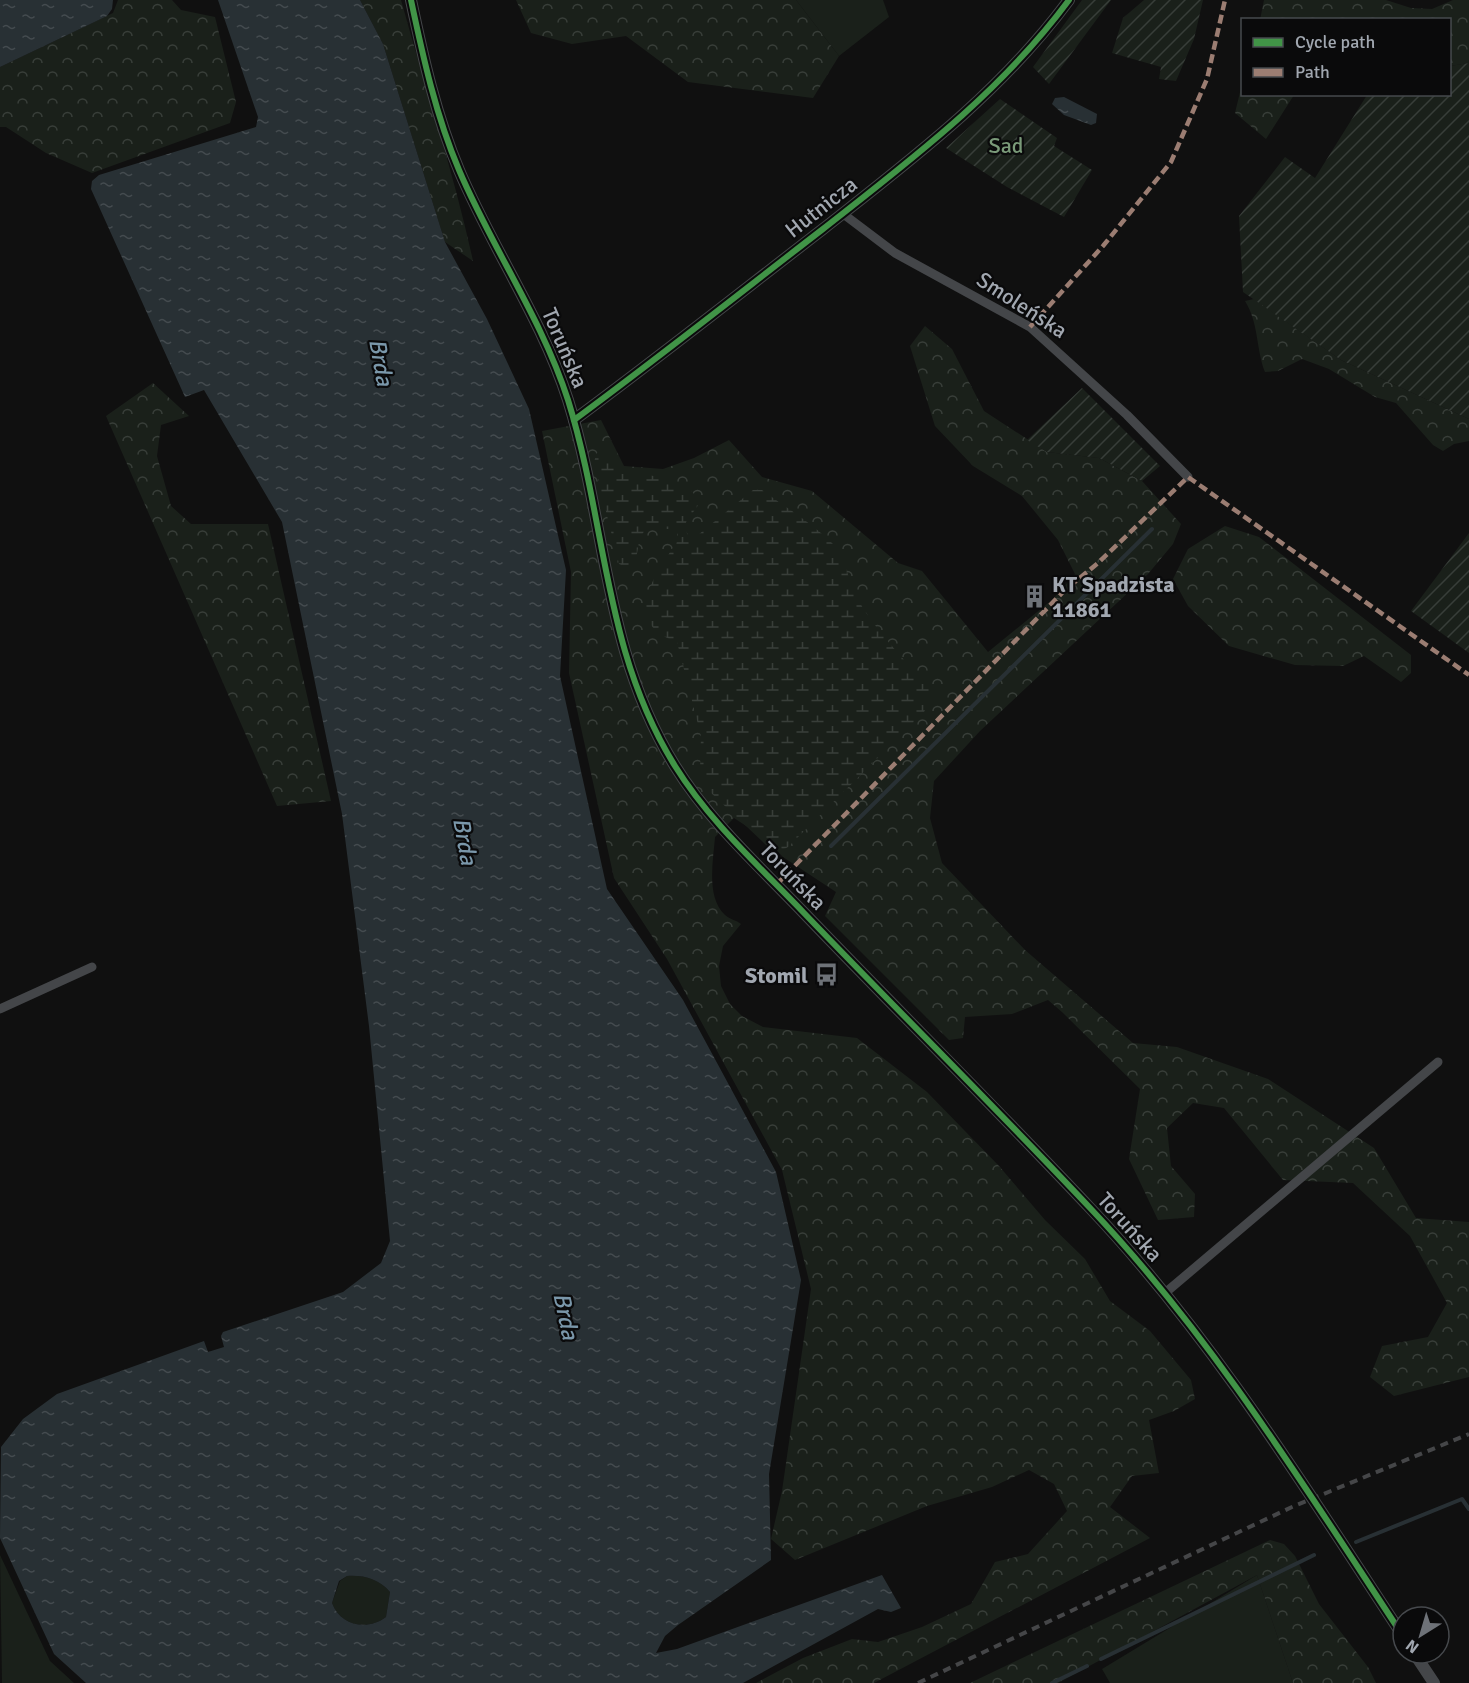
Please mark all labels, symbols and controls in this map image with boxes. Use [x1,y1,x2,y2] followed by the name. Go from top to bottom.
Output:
[1241,18,1451,96] legend
[1295,31,1375,53] text: Cycle path
[1295,61,1330,83] text: Path
[989,132,1023,159] park label: Sad
[780,171,862,243] street label: Hutnicza
[972,266,1072,344] street label: Smoleńska
[536,304,594,392] street label: Toruńska
[362,336,400,389] water label: Brda
[1052,571,1175,623] place label: KT Spadzista 11861
[1021,584,1047,610] building icon: KT Spadzista 11861
[446,815,484,868] water label: Brda
[754,836,832,916] street label: Toruńska
[745,962,808,989] place label: Stomil
[813,962,839,988] bus stop icon: Stomil
[1092,1187,1168,1267] street label: Toruńska
[546,1290,586,1343] water label: Brda
[1391,1605,1451,1665] north arrow
[1402,1635,1423,1658] text: N

